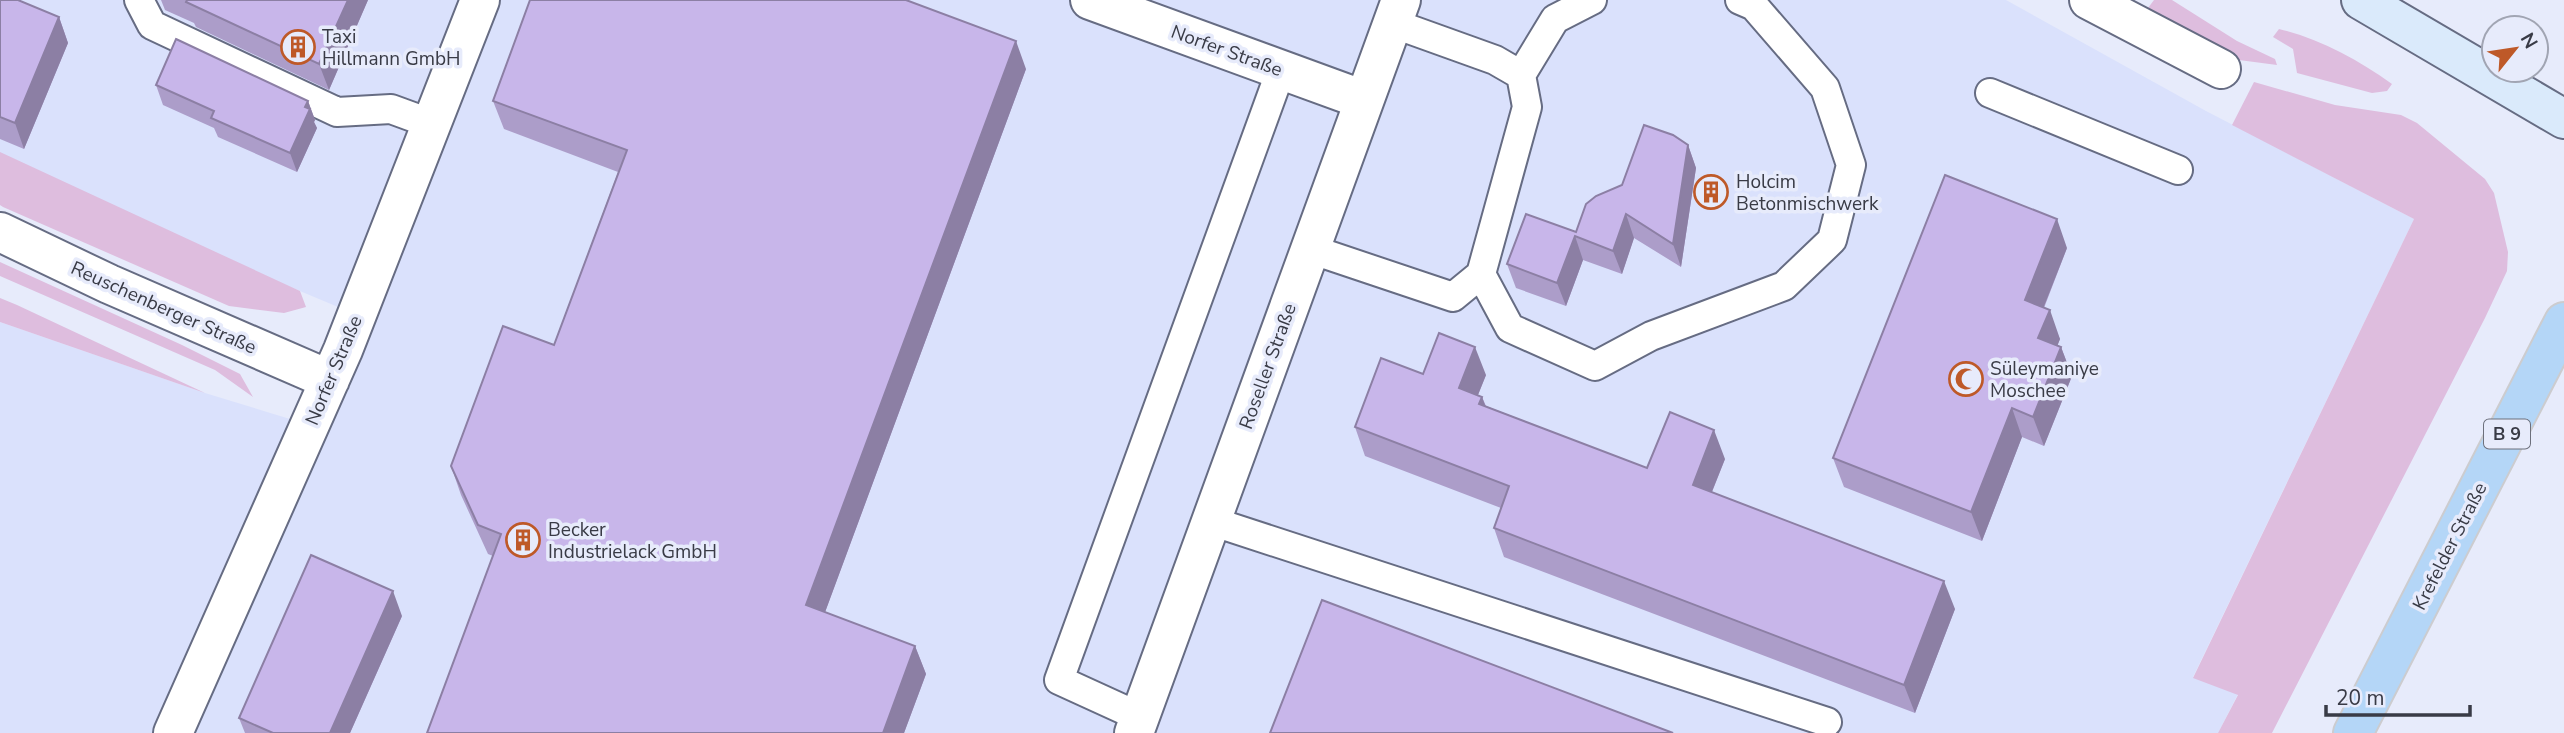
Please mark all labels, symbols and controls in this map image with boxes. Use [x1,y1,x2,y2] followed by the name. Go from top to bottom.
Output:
[2480,14,2550,84] north arrow
[1167,19,1286,83] street label: Norfer Straße
[322,24,461,72] place label: Taxi Hillmann GmbH
[279,28,317,66] building icon: Taxi Hillmann GmbH
[2514,28,2544,54] text: N
[1736,169,1879,217] place label: Holcim Betonmischwerk
[1692,173,1730,211] building icon: Holcim Betonmischwerk
[67,255,260,361] street label: Reuschenberger Straße
[1233,300,1303,433] street label: Roseller Straße
[299,312,369,429] street label: Norfer Straße
[1990,356,2099,404] place label: Süleymaniye Moschee
[1947,360,1985,398] mosque icon: Süleymaniye Moschee
[2484,420,2530,448] road number: B 9
[2407,478,2493,615] street label: Krefelder Straße
[548,517,717,565] place label: Becker Industrielack GmbH
[504,521,542,559] building icon: Becker Industrielack GmbH
[2326,674,2470,718] scale bar
[2336,684,2385,712] text: 20 m

